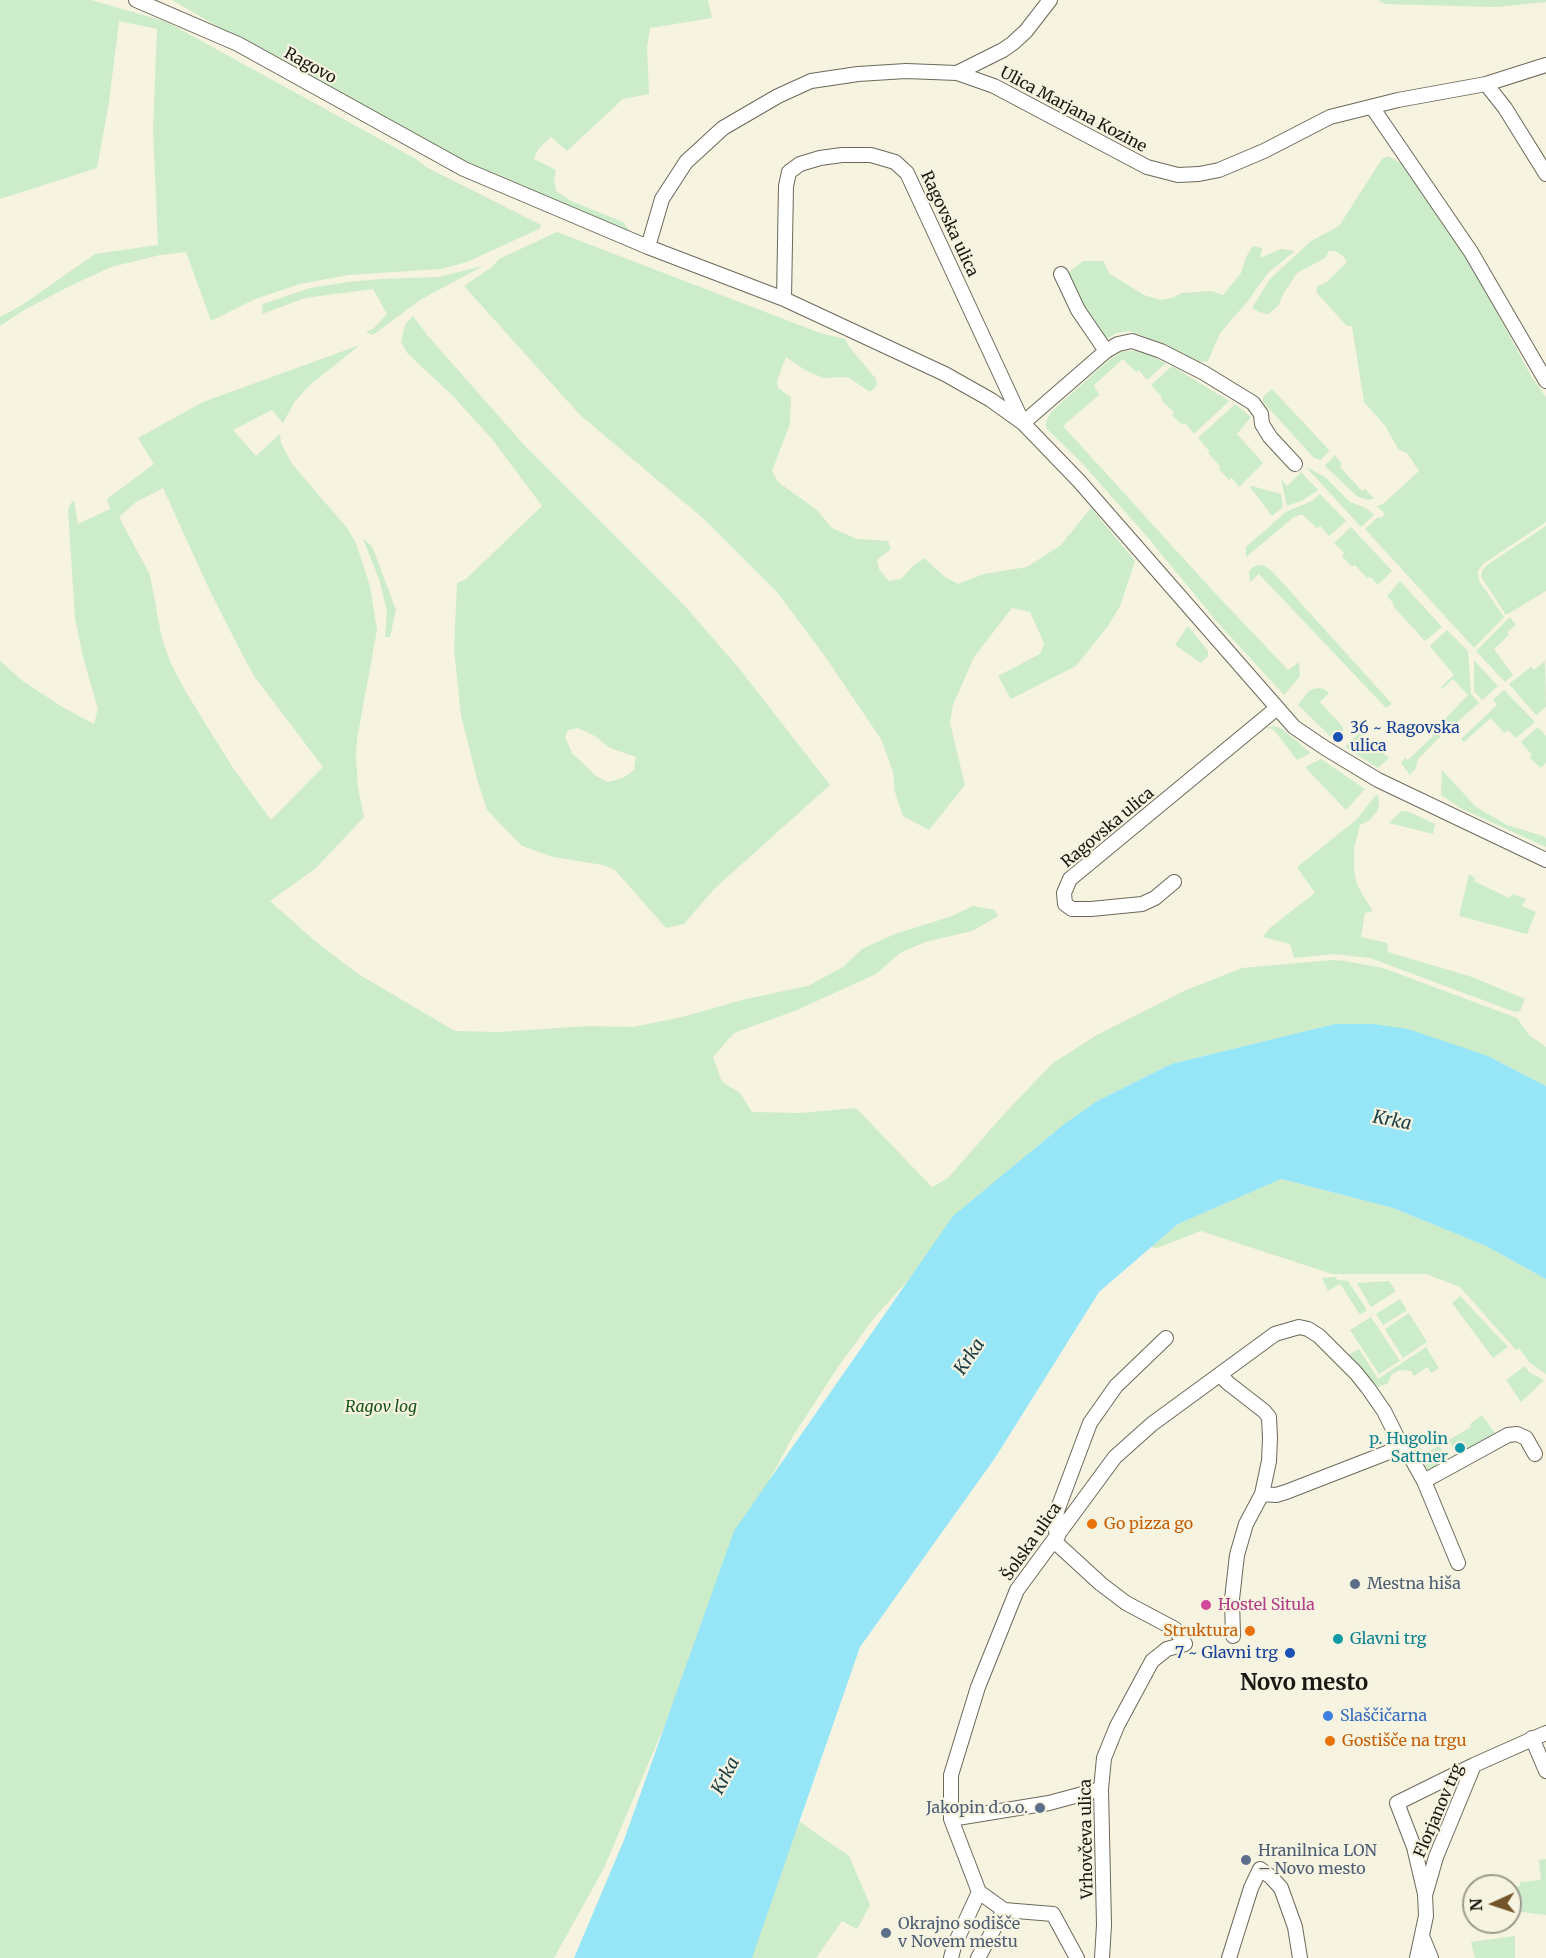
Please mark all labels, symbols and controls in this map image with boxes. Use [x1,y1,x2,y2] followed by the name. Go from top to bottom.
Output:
[281,44,339,88] street label: Ragovo
[996,63,1150,157] street label: Ulica Marjana Kozine
[916,168,982,280] street label: Ragovska ulica
[1350,718,1460,756] place label: 36 ~ Ragovska ulica
[1331,730,1345,744] marker: 36 ~ Ragovska ulica
[1058,784,1158,872] street label: Ragovska ulica
[1371,1107,1413,1135] water label: Krka
[950,1335,990,1379] water label: Krka
[345,1397,417,1417] park label: Ragov log
[1369,1429,1448,1467] place label: p. Hugolin Sattner
[1453,1441,1467,1455] marker: p. Hugolin Sattner
[998,1499,1066,1585] street label: Šolska ulica
[1104,1514,1193,1534] place label: Go pizza go
[1085,1517,1099,1531] marker: Go pizza go
[1367,1574,1461,1594] place label: Mestna hiša
[1348,1577,1362,1591] marker: Mestna hiša
[1218,1595,1315,1615] place label: Hostel Situla
[1199,1598,1213,1612] marker: Hostel Situla
[1163,1621,1238,1641] place label: Struktura
[1243,1624,1257,1638] marker: Struktura
[1350,1629,1427,1649] place label: Glavni trg
[1331,1632,1345,1646] marker: Glavni trg
[1175,1643,1278,1663] place label: 7 ~ Glavni trg
[1283,1646,1297,1660] marker: 7 ~ Glavni trg
[1240,1671,1368,1697] district label: Novo mesto
[1340,1706,1427,1726] place label: Slaščičarna
[1321,1709,1335,1723] marker: Slaščičarna
[1342,1731,1467,1751] place label: Gostišče na trgu
[1323,1734,1337,1748] marker: Gostišče na trgu
[707,1754,745,1798] water label: Krka
[1411,1761,1467,1861] street label: Florjanov trg
[1076,1779,1098,1899] street label: Vrhovčeva ulica
[926,1798,1028,1818] place label: Jakopin d.o.o.
[1033,1801,1047,1815] marker: Jakopin d.o.o.
[1258,1841,1377,1879] place label: Hranilnica LON – Novo mesto
[1239,1853,1253,1867] marker: Hranilnica LON – Novo mesto
[1462,1874,1522,1934] north arrow
[1466,1898,1486,1912] text: N
[898,1914,1020,1952] place label: Okrajno sodišče v Novem mestu
[879,1926,893,1940] marker: Okrajno sodišče v Novem mestu

